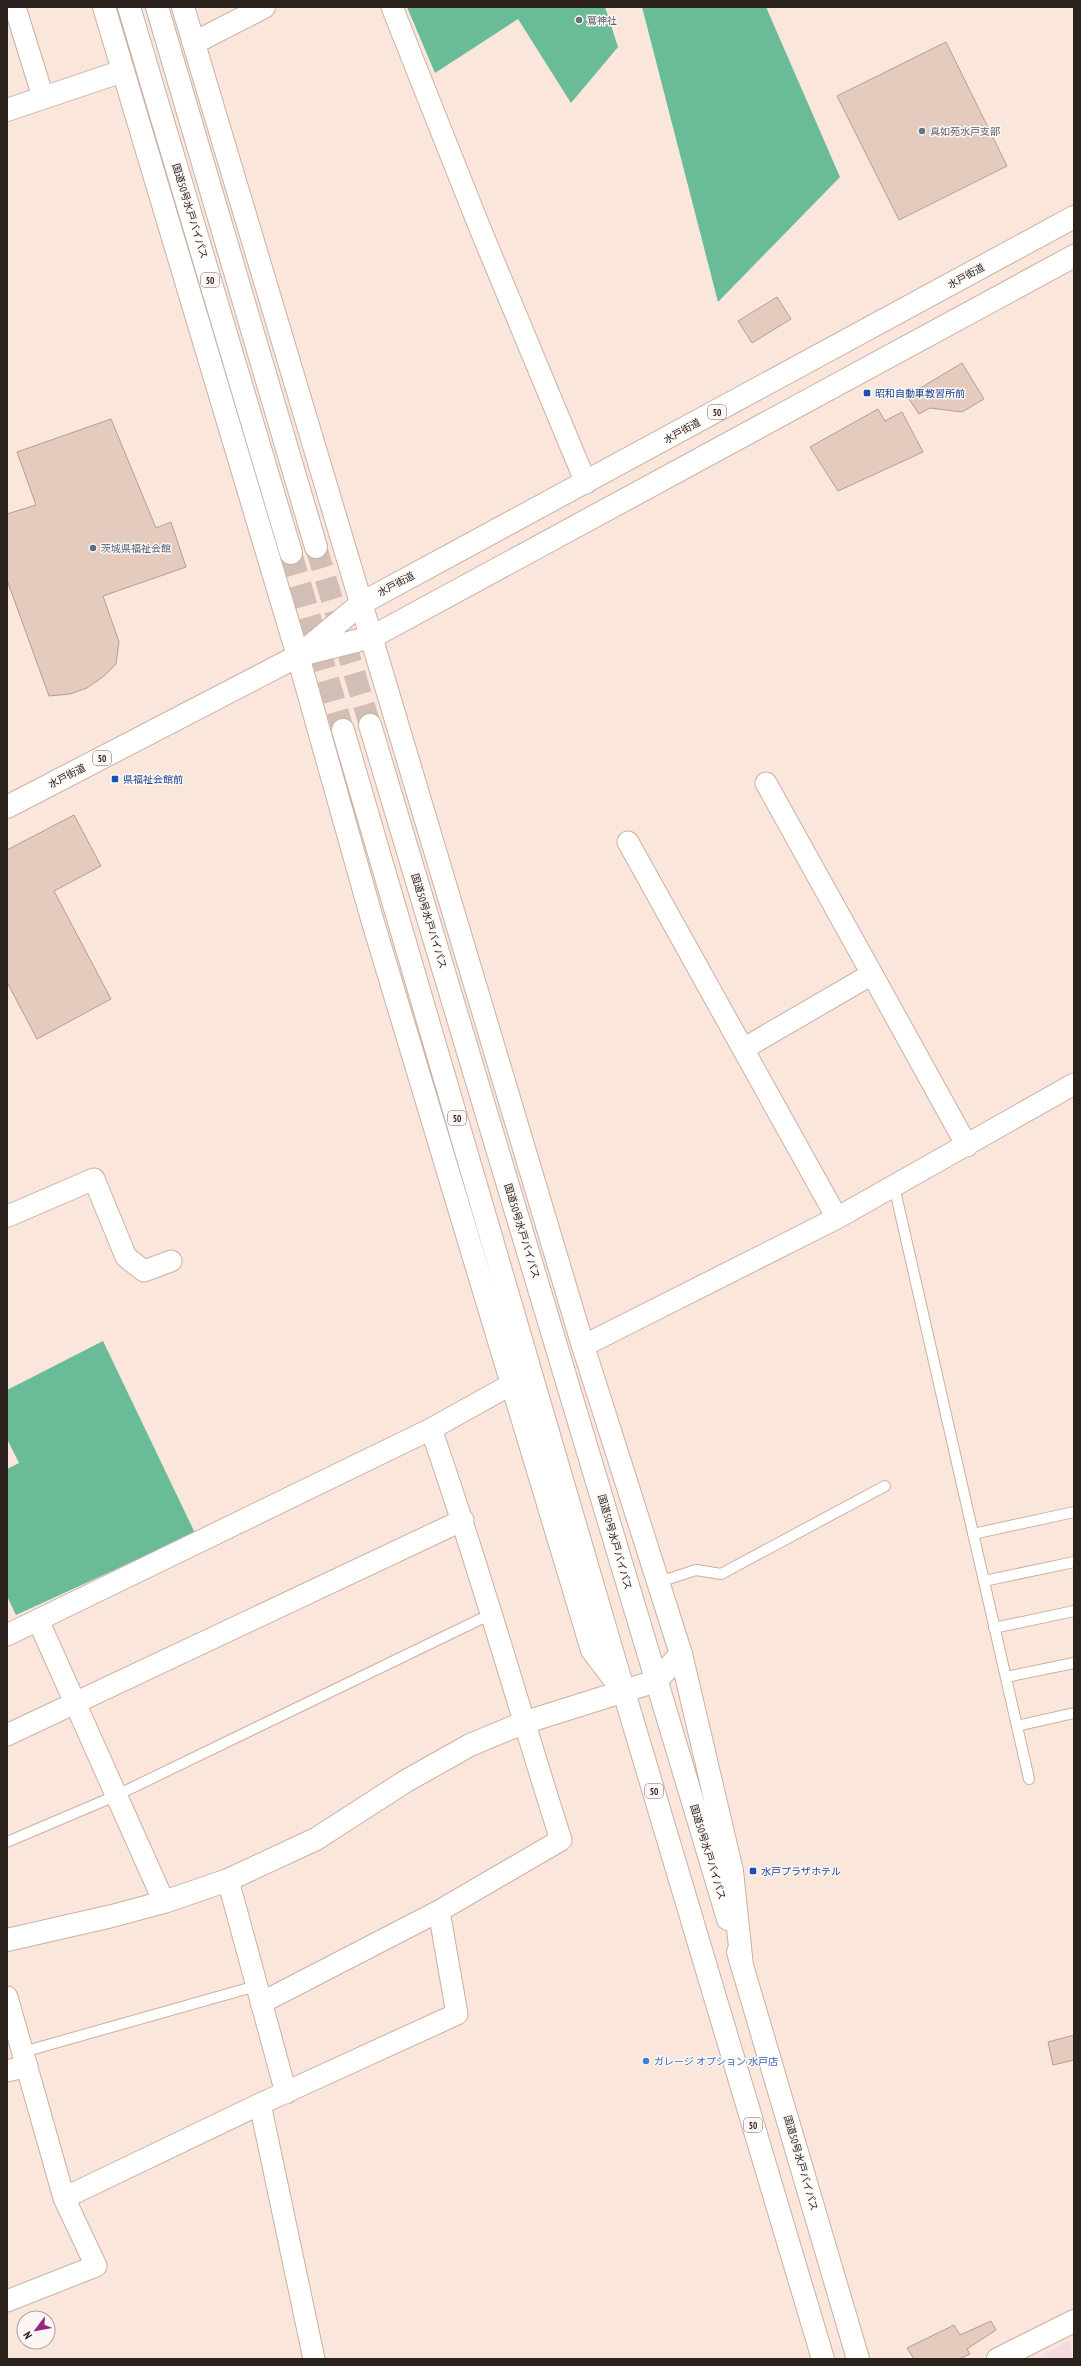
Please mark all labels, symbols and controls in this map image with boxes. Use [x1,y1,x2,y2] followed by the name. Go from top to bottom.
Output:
[587,14,617,27] place label: 鷲神社
[574,15,584,25] marker: 鷲神社
[930,125,1000,138] place label: 真如苑水戸支部
[917,126,927,136] marker: 真如苑水戸支部
[169,162,211,260] street label: 国道50号水戸バイパス
[945,261,987,291] street label: 水戸街道
[201,273,219,287] road number: 50
[875,387,965,400] place label: 昭和自動車教習所前
[862,388,872,398] marker: 昭和自動車教習所前
[708,405,726,419] road number: 50
[661,416,703,446] street label: 水戸街道
[101,542,171,555] place label: 茨城県福祉会館
[88,543,98,553] marker: 茨城県福祉会館
[375,569,417,599] street label: 水戸街道
[93,751,111,765] road number: 50
[46,761,88,791] street label: 水戸街道
[123,773,183,786] place label: 県福祉会館前
[110,774,120,784] marker: 県福祉会館前
[408,872,450,970] street label: 国道50号水戸バイパス
[448,1111,466,1125] road number: 50
[501,1182,543,1280] street label: 国道50号水戸バイパス
[595,1493,635,1591] street label: 国道50号水戸バイパス
[645,1784,663,1798] road number: 50
[687,1803,729,1901] street label: 国道50号水戸バイパス
[761,1865,841,1878] place label: 水戸プラザホテル
[748,1866,758,1876] marker: 水戸プラザホテル
[654,2055,778,2068] place label: ガレージ オプション 水戸店
[641,2056,651,2066] marker: ガレージ オプション 水戸店
[781,2114,821,2212] street label: 国道50号水戸バイパス
[744,2118,762,2132] road number: 50
[16,2310,56,2350] north arrow
[20,2329,35,2342] text: N

